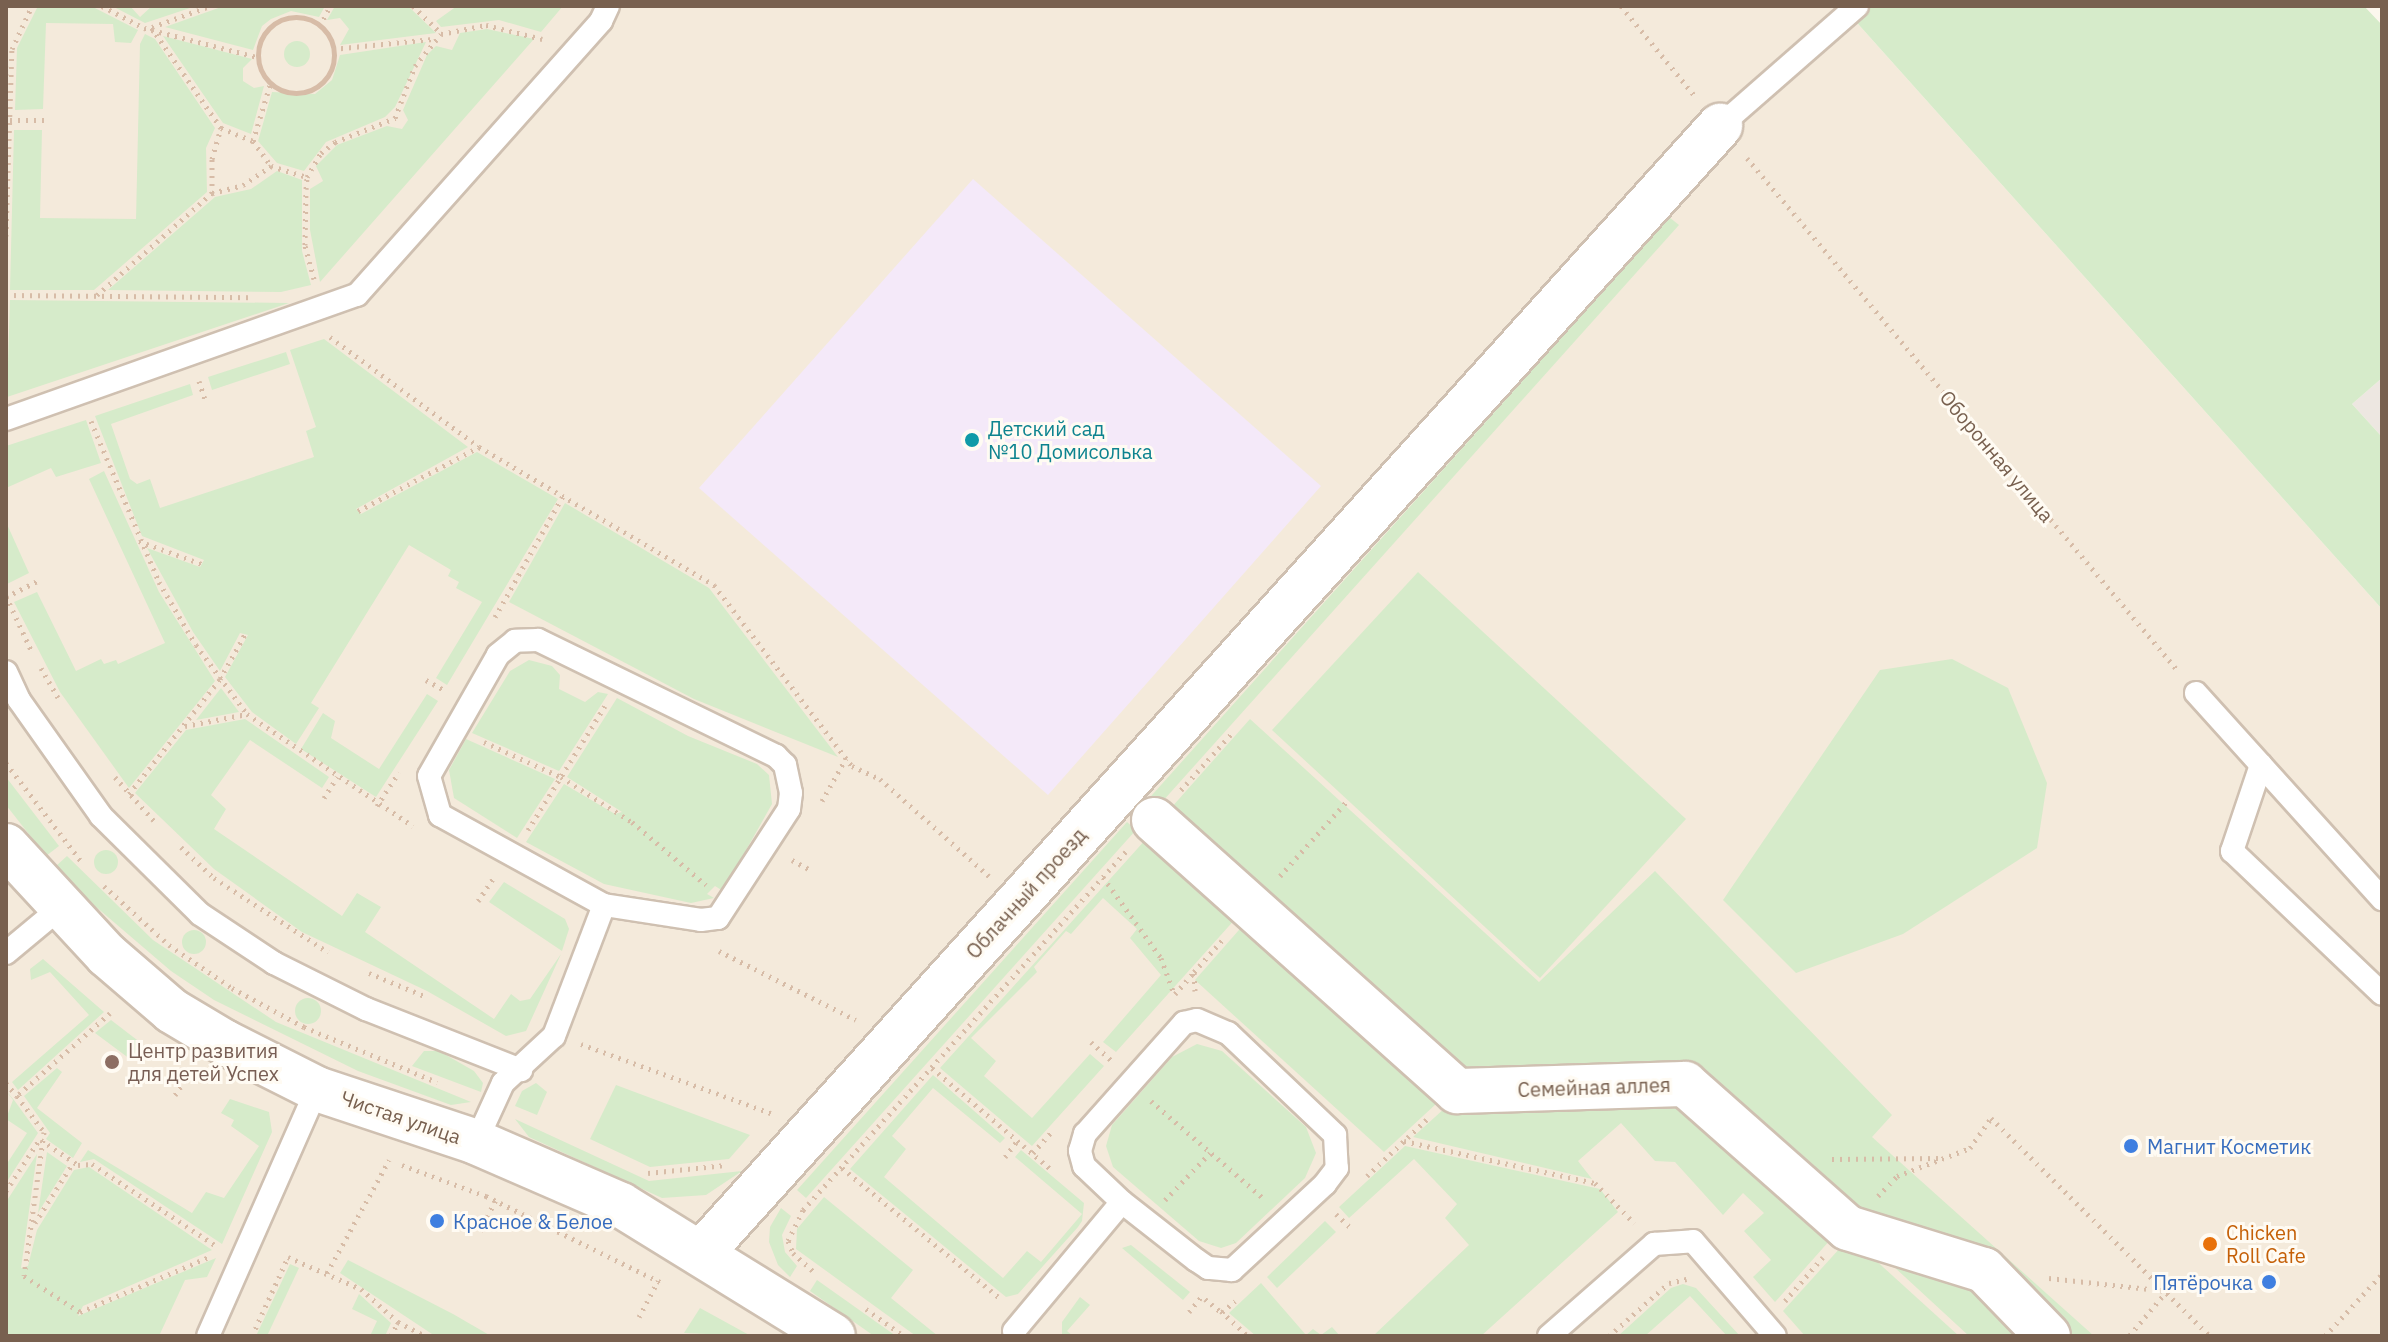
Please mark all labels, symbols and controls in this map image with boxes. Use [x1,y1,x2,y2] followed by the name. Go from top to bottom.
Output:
[1935,385,2059,527] street label: Оборонная улица
[988,416,1153,463] place label: Детский сад №10 Домисолька
[963,431,981,449] marker: Детский сад №10 Домисолька
[961,823,1091,963] street label: Облачный проезд
[128,1038,279,1085] place label: Центр развития для детей Успех
[103,1053,121,1071] marker: Центр развития для детей Успех
[1517,1072,1671,1102] street label: Семейная аллея
[338,1085,464,1149] street label: Чистая улица
[2147,1134,2311,1158] place label: Магнит Косметик
[2122,1137,2140,1155] marker: Магнит Косметик
[453,1209,613,1233] place label: Красное & Белое
[428,1212,446,1230] marker: Красное & Белое
[2226,1220,2306,1267] place label: Chicken Roll Cafe
[2201,1235,2219,1253] marker: Chicken Roll Cafe
[2153,1270,2253,1294] place label: Пятёрочка
[2260,1273,2278,1291] marker: Пятёрочка

